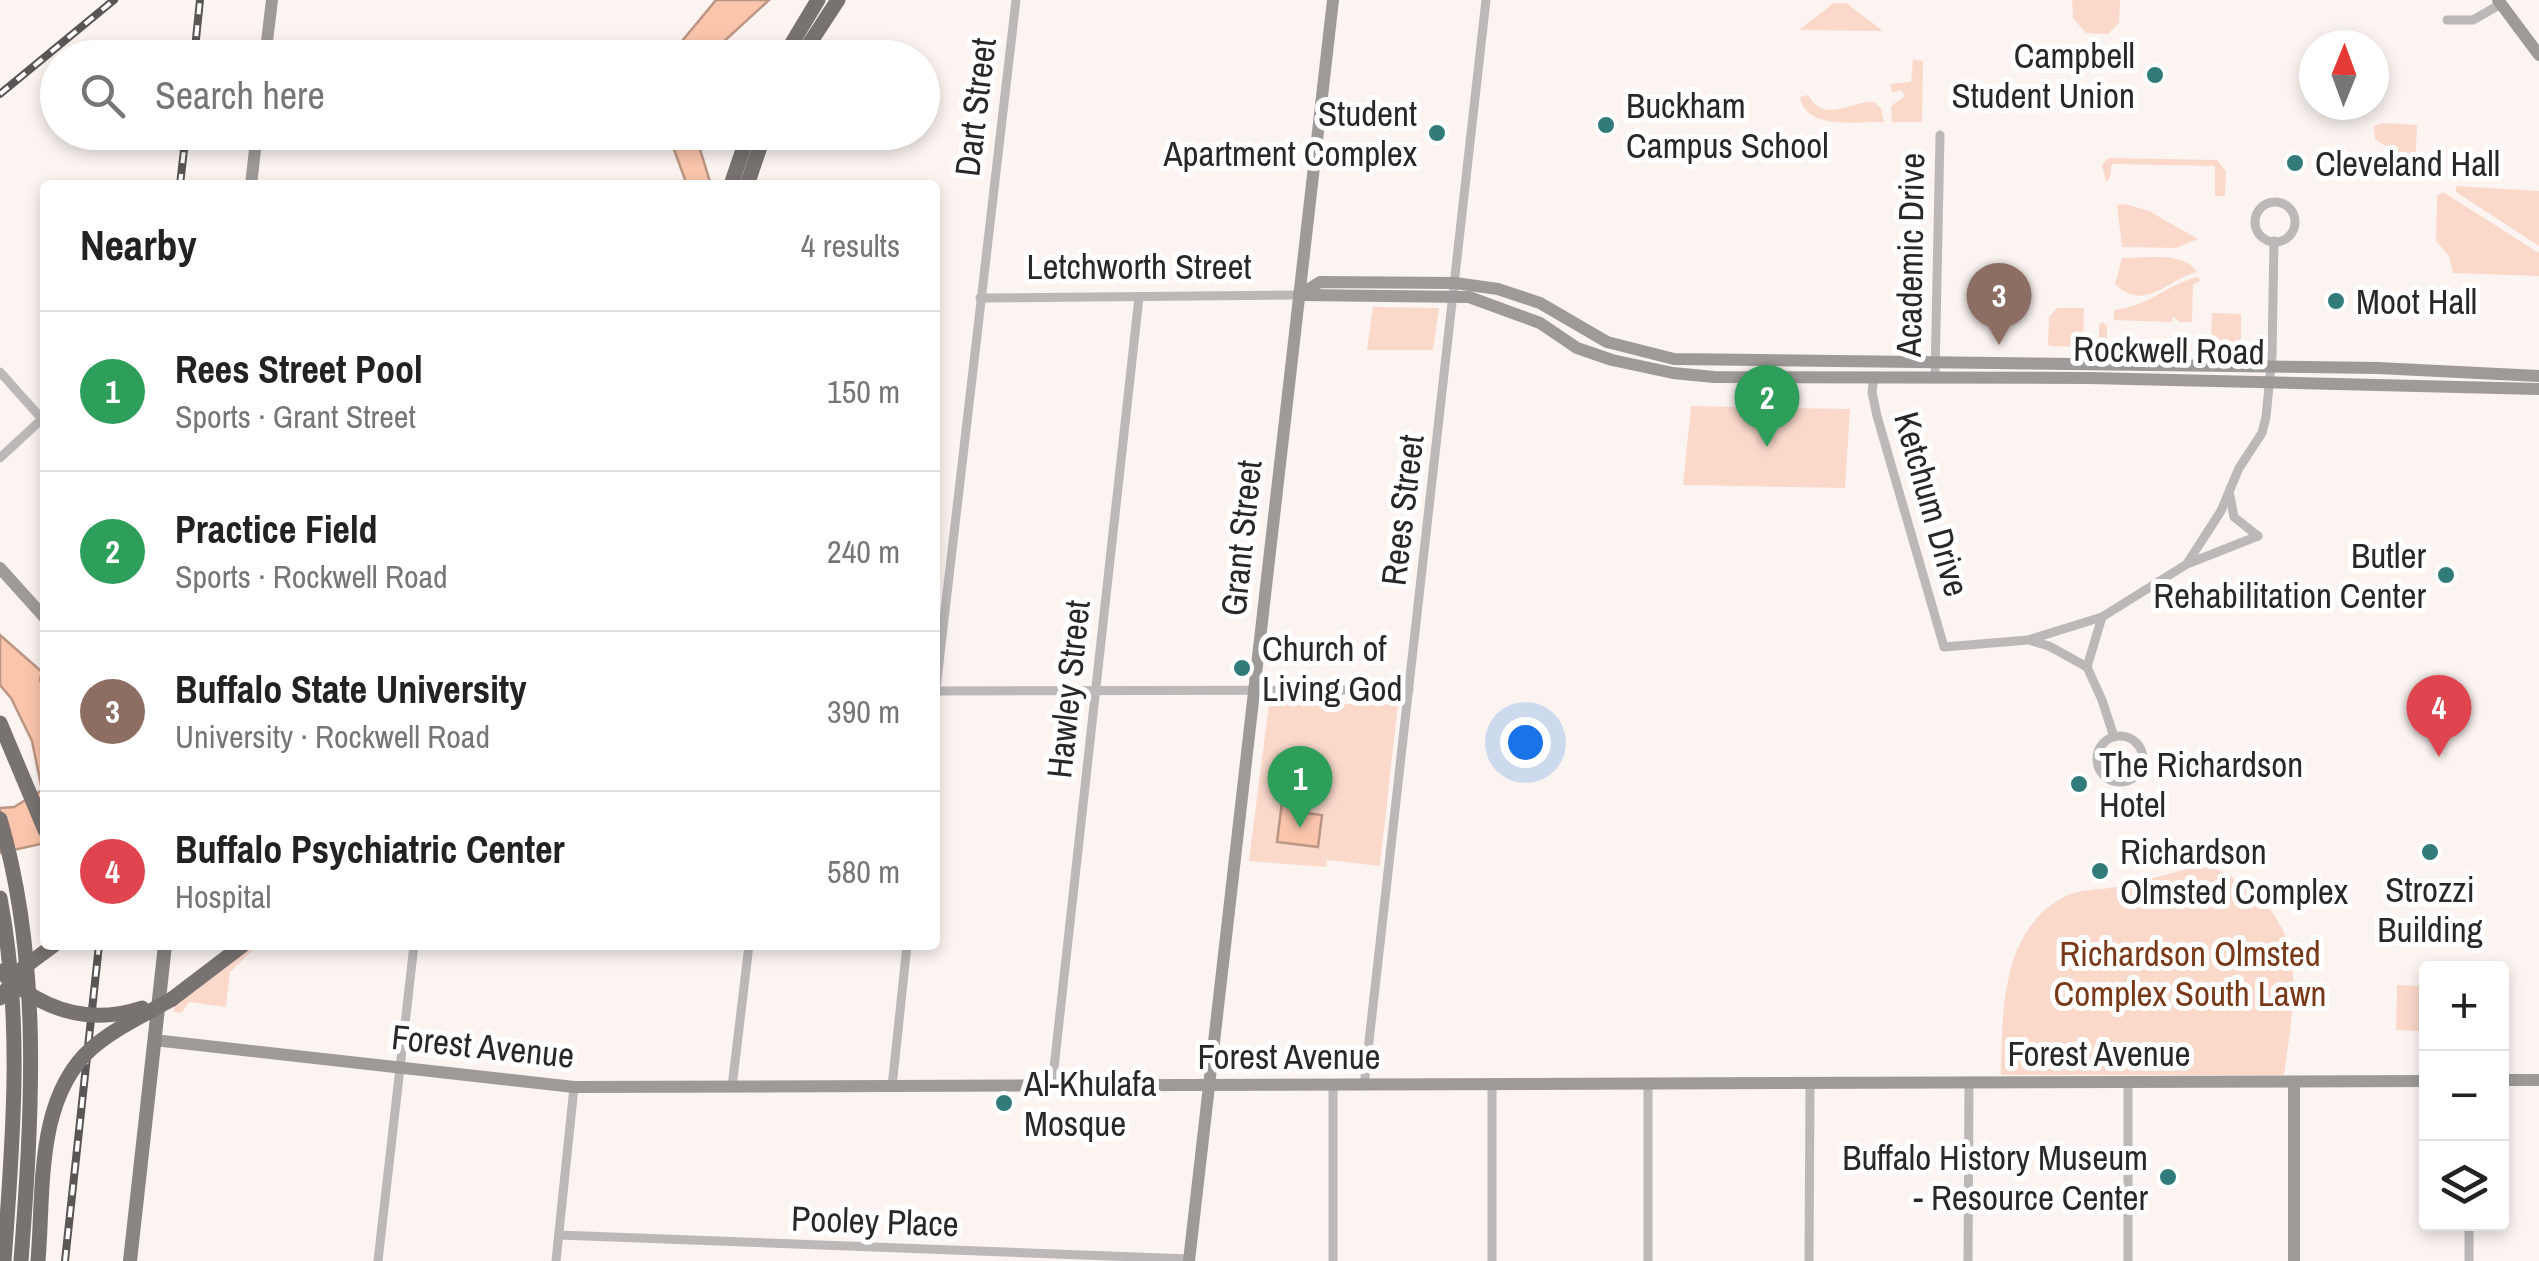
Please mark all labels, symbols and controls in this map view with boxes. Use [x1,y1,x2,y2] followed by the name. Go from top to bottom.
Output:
[2299,30,2389,120] north arrow
[1951,32,2135,119] place label: Campbell Student Union
[943,35,1007,179] street label: Dart Street
[40,40,940,150] search box
[2144,64,2166,86] marker: Campbell Student Union
[75,68,130,123] icon: search
[155,70,325,121] text: Search here
[1626,82,1829,169] place label: Buckham Campus School
[1162,90,1418,177] place label: Student Apartment Complex
[1595,114,1617,136] marker: Buckham Campus School
[1426,122,1448,144] marker: Student Apartment Complex
[2315,140,2500,187] place label: Cleveland Hall
[2284,152,2306,174] marker: Cleveland Hall
[1885,153,1935,358] street label: Academic Drive
[80,217,197,273] text: Nearby
[801,224,900,267] text: 4 results
[1027,243,1251,290] street label: Letchworth Street
[1966,262,2032,345] pin: 3
[2356,278,2477,325] place label: Moot Hall
[2325,290,2347,312] marker: Moot Hall
[2073,325,2265,375] street label: Rockwell Road
[175,344,423,395] text: Rees Street Pool
[1734,364,1800,447] pin: 2
[105,370,120,413] text: 1
[827,370,900,413] text: 150 m
[175,395,416,438] text: Sports · Grant Street
[1883,406,1981,602] street label: Ketchum Drive
[1369,432,1435,588] street label: Rees Street
[1209,458,1273,618] street label: Grant Street
[175,504,378,555] text: Practice Field
[105,530,120,573] text: 2
[827,530,900,573] text: 240 m
[2153,532,2426,619] place label: Butler Rehabilitation Center
[175,555,448,598] text: Sports · Rockwell Road
[2435,564,2457,586] marker: Butler Rehabilitation Center
[1035,598,1101,780] street label: Hawley Street
[1262,625,1402,712] place label: Church of Living God
[1231,657,1253,679] marker: Church of Living God
[175,664,527,715] text: Buffalo State University
[2406,674,2472,757] pin: 4
[105,690,120,733] text: 3
[827,690,900,733] text: 390 m
[175,715,490,758] text: University · Rockwell Road
[1500,717,1551,768] your location
[2099,741,2303,828] place label: The Richardson Hotel
[1268,746,1332,828] pin: 1
[2068,773,2090,795] marker: The Richardson Hotel
[175,824,565,875] text: Buffalo Psychiatric Center
[2120,828,2349,915] place label: Richardson Olmsted Complex
[2419,841,2441,863] marker: Strozzi Building
[105,850,120,893] text: 4
[827,850,900,893] text: 580 m
[2089,860,2111,882] marker: Richardson Olmsted Complex
[2377,866,2483,953] place label: Strozzi Building
[175,875,271,918] text: Hospital
[2054,930,2326,1017] park label: Richardson Olmsted Complex South Lawn
[2419,961,2509,1231] map controls
[2419,961,2509,1051] button: +
[389,1013,577,1079] street label: Forest Avenue
[2007,1030,2191,1077] street label: Forest Avenue
[1197,1033,1381,1080] street label: Forest Avenue
[2419,1051,2509,1141] button: −
[1023,1060,1156,1147] place label: Al-Khulafa Mosque
[993,1092,1015,1114] marker: Al-Khulafa Mosque
[1842,1134,2148,1221] place label: Buffalo History Museum - Resource Center
[2419,1141,2509,1231] button: layers
[2157,1166,2179,1188] marker: Buffalo History Museum - Resource Center
[790,1195,960,1247] street label: Pooley Place

